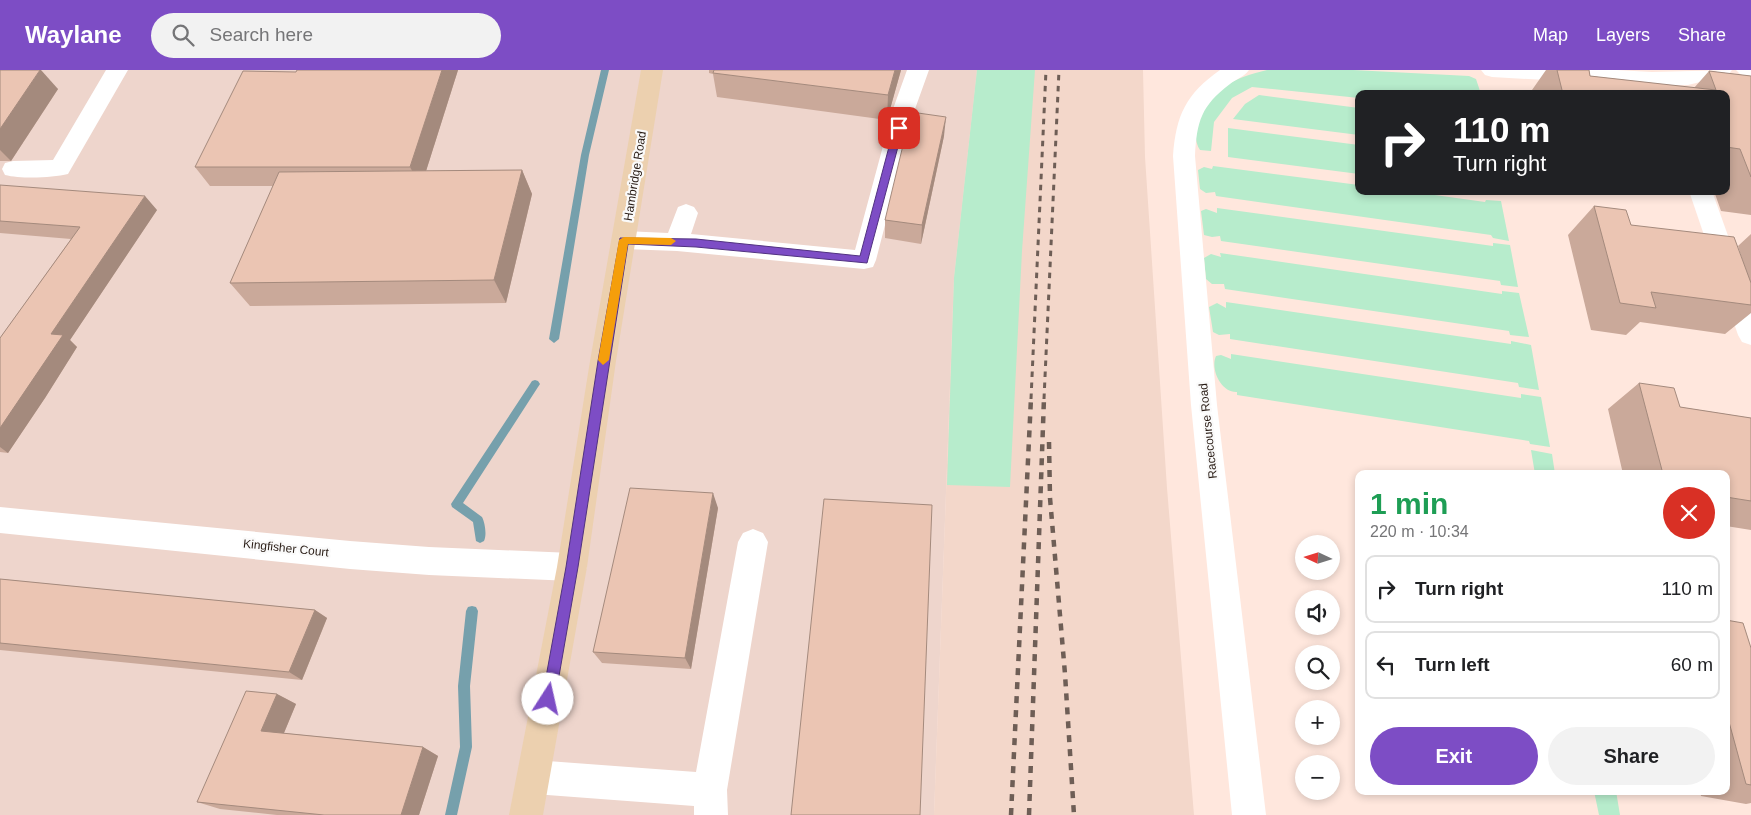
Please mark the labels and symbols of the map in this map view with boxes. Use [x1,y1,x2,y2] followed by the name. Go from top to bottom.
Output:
[878,107,920,149] pin
[621,130,649,222] street label: Hambridge Road
[1196,383,1220,479] street label: Racecourse Road
[1295,535,1340,580] north arrow
[242,537,330,560] street label: Kingfisher Court
[521,672,573,724] position arrow

